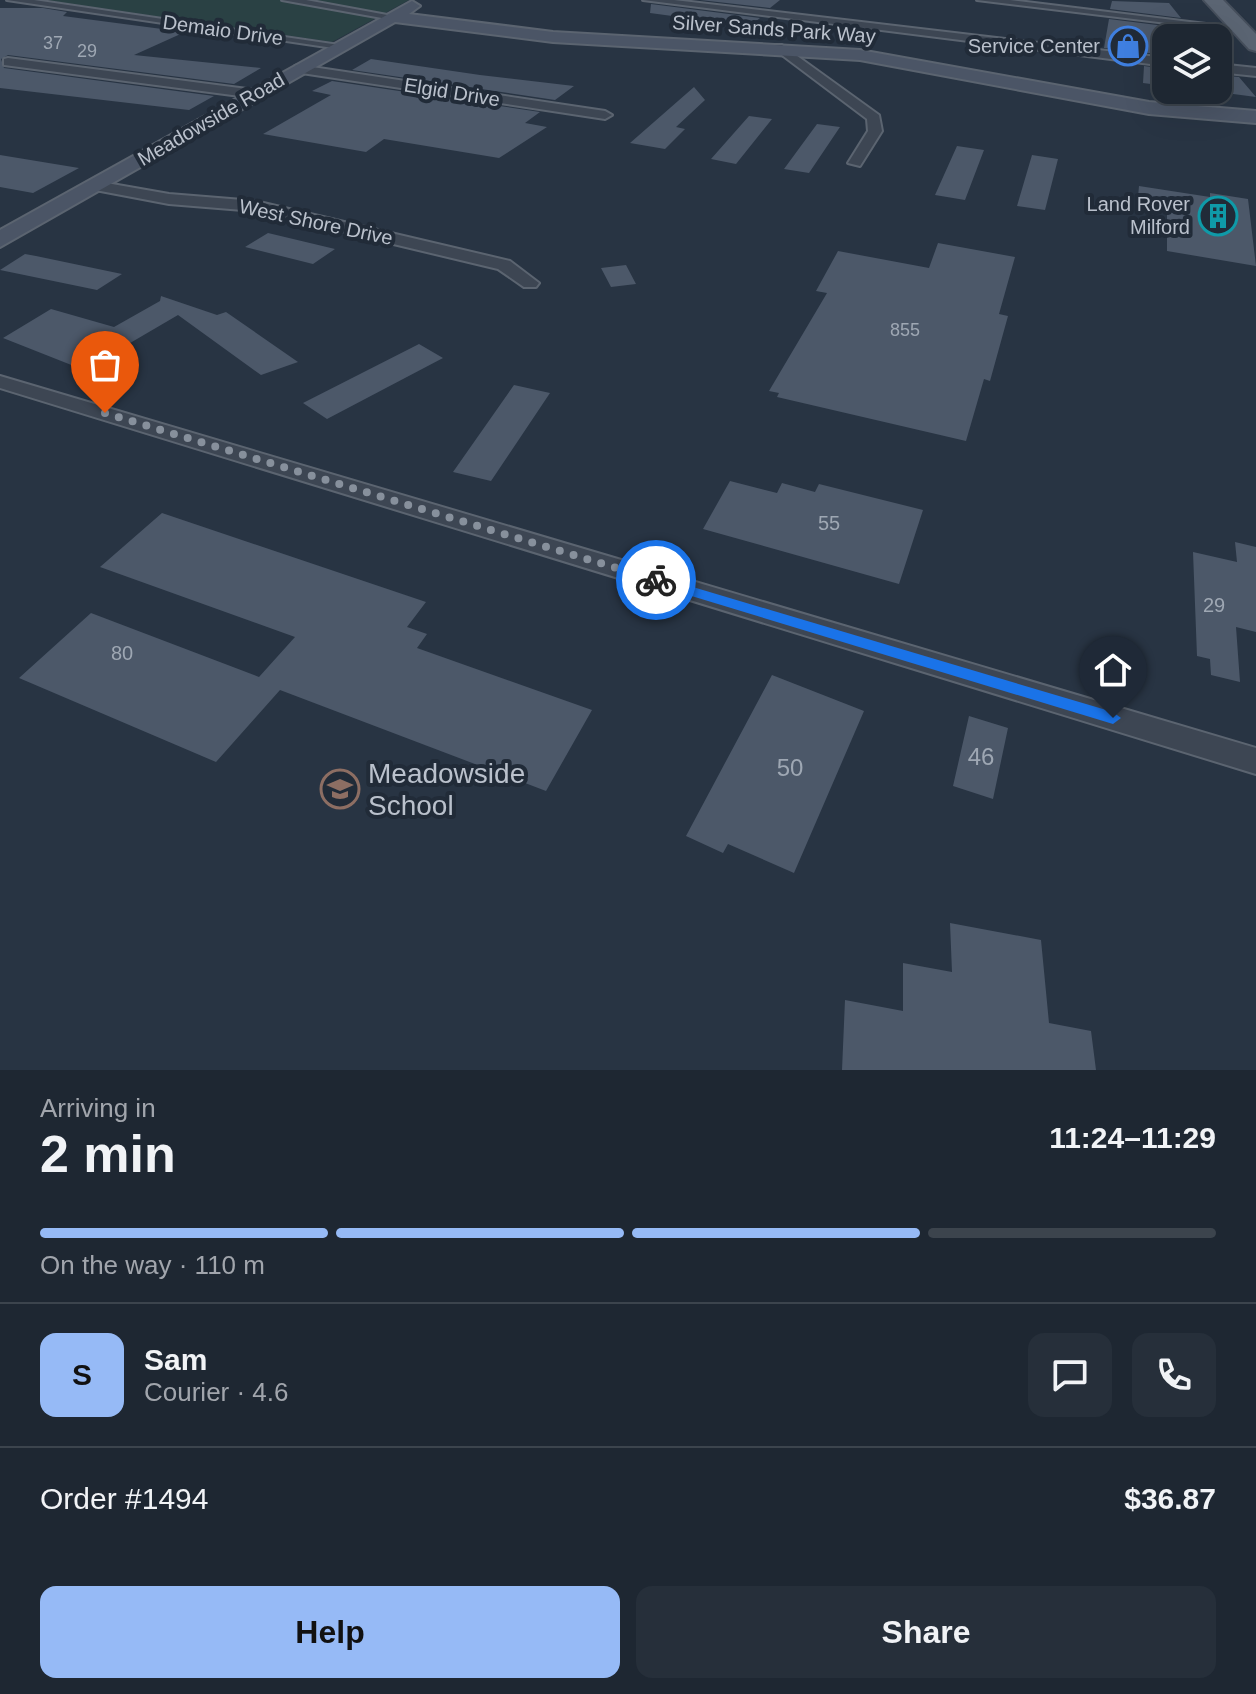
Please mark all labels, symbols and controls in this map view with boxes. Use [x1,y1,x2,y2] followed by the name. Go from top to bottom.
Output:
[161,11,285,49] street label: Demaio Drive
[672,11,876,47] street label: Silver Sands Park Way
[1152,24,1232,104] map controls
[1152,24,1232,104] button: layers
[1107,25,1149,67] shop icon: Service Center
[43,33,63,53] house number: 37
[968,35,1100,57] place label: Service Center
[77,41,97,61] house number: 29
[134,68,288,170] street label: Meadowside Road
[403,74,501,110] street label: Elgid Drive
[1087,193,1190,238] place label: Land Rover Milford
[237,195,395,249] street label: West Shore Drive
[1197,195,1239,237] building icon: Land Rover Milford
[890,320,920,340] house number: 855
[71,331,139,413] pin
[83,343,127,387] icon: bag
[818,512,840,534] house number: 55
[616,540,696,620] courier
[634,558,678,602] icon: bike
[1203,594,1225,616] house number: 29
[1079,636,1147,718] pin
[111,642,133,664] house number: 80
[1091,648,1135,692] icon: home
[968,743,994,770] house number: 46
[777,754,803,781] house number: 50
[368,758,525,821] place label: Meadowside School
[319,768,361,810] school or university icon: Meadowside School
[40,1093,156,1123] text: Arriving in
[1049,1121,1216,1154] text: 11:24–11:29
[40,1125,176,1183] text: 2 min
[40,1250,265,1280] text: On the way · 110 m
[1028,1333,1112,1417] button: chat
[1132,1333,1216,1417] button: phone
[144,1343,207,1376] text: Sam
[72,1358,92,1391] text: S
[144,1377,289,1407] text: Courier · 4.6
[40,1482,208,1515] text: Order #1494
[1124,1482,1216,1515] text: $36.87
[40,1586,620,1678] button: Help
[636,1586,1216,1678] button: Share

